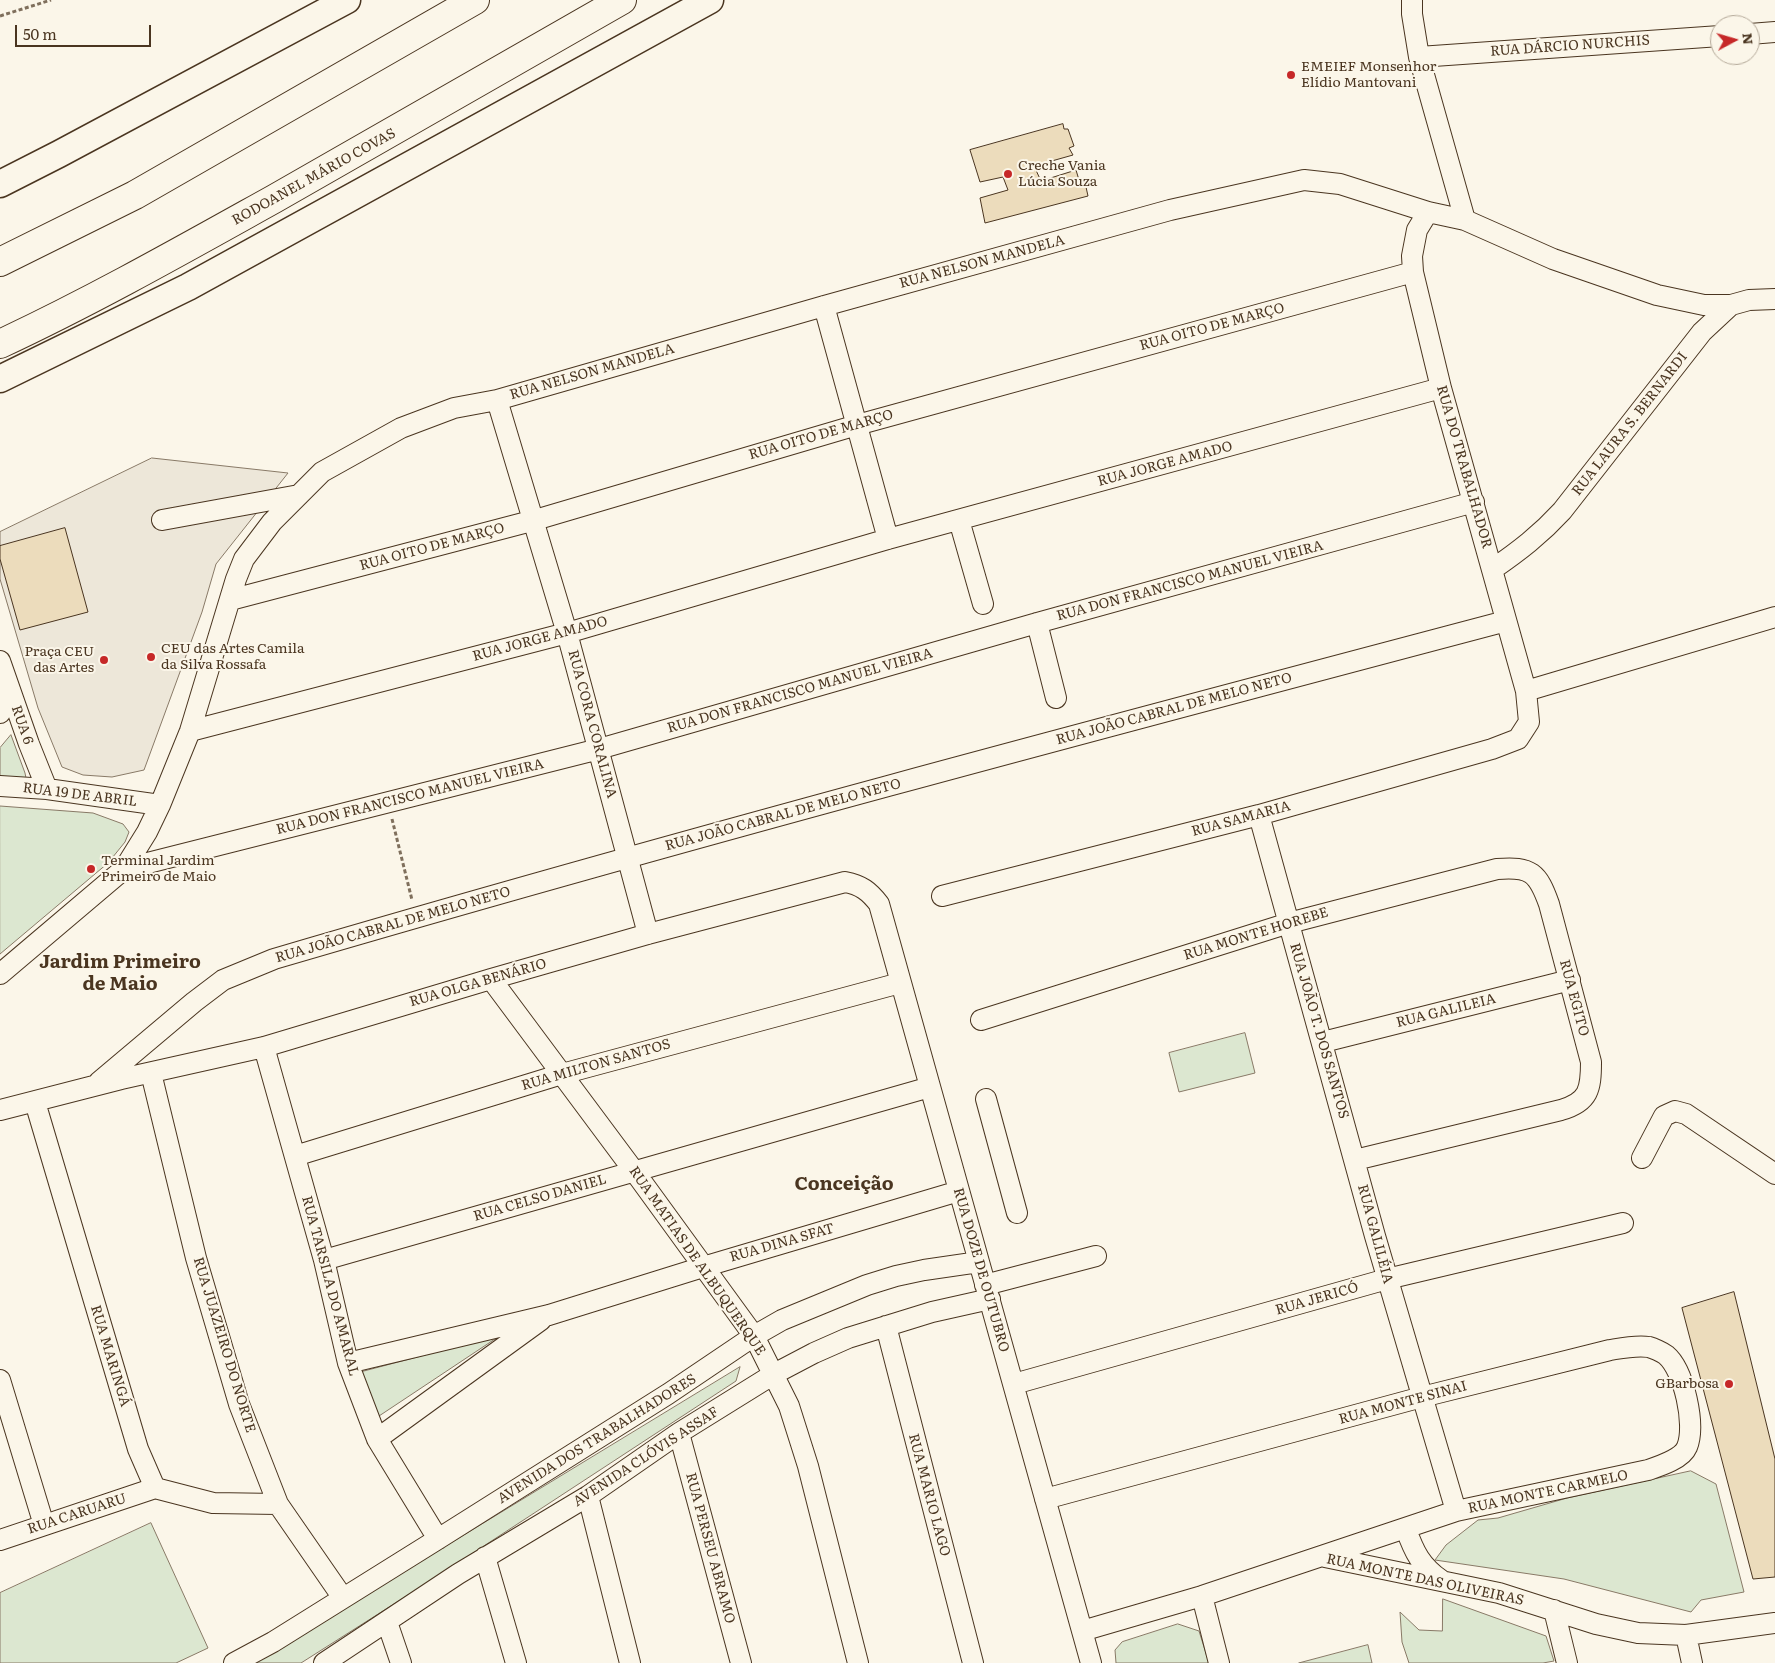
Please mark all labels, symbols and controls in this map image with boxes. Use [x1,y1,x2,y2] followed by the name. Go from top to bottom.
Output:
[18,15,154,47] scale bar
[1710,15,1760,65] north arrow
[23,22,57,45] text: 50 m
[1490,32,1650,60] street label: RUA DÁRCIO NURCHIS
[1738,32,1759,45] text: N
[1301,59,1436,92] place label: EMEIEF Monsenhor Elídio Mantovani
[1285,69,1297,81] marker: EMEIEF Monsenhor Elídio Mantovani
[229,125,399,229] street label: RODOANEL MÁRIO COVAS
[1018,158,1106,190] place label: Creche Vania Lúcia Souza
[1002,168,1014,180] marker: Creche Vania Lúcia Souza
[898,232,1066,292] street label: RUA NELSON MANDELA
[1138,300,1286,354] street label: RUA OITO DE MARÇO
[508,340,676,404] street label: RUA NELSON MANDELA
[1569,349,1691,499] street label: RUA LAURA S. BERNARDI
[1433,383,1495,551] street label: RUA DO TRABALHADOR
[747,406,895,464] street label: RUA OITO DE MARÇO
[1096,438,1234,490] street label: RUA JORGE AMADO
[358,520,506,574] street label: RUA OITO DE MARÇO
[1055,537,1325,625] street label: RUA DON FRANCISCO MANUEL VIEIRA
[471,613,609,665] street label: RUA JORGE AMADO
[161,641,305,674] place label: CEU das Artes Camila da Silva Rossafa
[24,644,94,676] place label: Praça CEU das Artes
[665,645,935,737] street label: RUA DON FRANCISCO MANUEL VIEIRA
[564,648,620,800] street label: RUA CORA CORALINA
[145,651,157,663] marker: CEU das Artes Camila da Silva Rossafa
[98,654,110,666] marker: Praça CEU das Artes
[1054,669,1294,749] street label: RUA JOÃO CABRAL DE MELO NETO
[8,703,36,747] street label: RUA 6
[274,756,546,838] street label: RUA DON FRANCISCO MANUEL VIEIRA
[663,775,903,855] street label: RUA JOÃO CABRAL DE MELO NETO
[22,780,138,810] street label: RUA 19 DE ABRIL
[1190,798,1292,840] street label: RUA SAMARIA
[101,853,216,886] place label: Terminal Jardim Primeiro de Maio
[85,863,97,875] marker: Terminal Jardim Primeiro de Maio
[274,883,512,967] street label: RUA JOÃO CABRAL DE MELO NETO
[1182,904,1330,964] street label: RUA MONTE HOREBE
[1286,941,1352,1121] street label: RUA JOÃO T. DOS SANTOS
[39,951,201,995] district label: Jardim Primeiro de Maio
[408,955,548,1011] street label: RUA OLGA BENÁRIO
[1556,958,1592,1038] street label: RUA EGITO
[1394,991,1498,1031] street label: RUA GALILEIA
[520,1036,672,1094] street label: RUA MILTON SANTOS
[625,1163,769,1359] street label: RUA MATIAS DE ALBUQUERQUE
[472,1171,608,1225] street label: RUA CELSO DANIEL
[794,1173,894,1195] district label: Conceição
[1354,1183,1396,1285] street label: RUA GALILÉIA
[949,1186,1013,1354] street label: RUA DOZE DE OUTUBRO
[298,1194,362,1378] street label: RUA TARSILA DO AMARAL
[728,1220,836,1266] street label: RUA DINA SFAT
[189,1255,259,1435] street label: RUA JUAZEIRO DO NORTE
[1274,1279,1360,1319] street label: RUA JERICÓ
[87,1303,133,1409] street label: RUA MARINGÁ
[495,1371,699,1507] street label: AVENIDA DOS TRABALHADORES
[1655,1376,1719,1392] place label: GBarbosa
[1337,1378,1469,1428] street label: RUA MONTE SINAI
[1723,1378,1735,1390] marker: GBarbosa
[570,1404,722,1510] street label: AVENIDA CLÓVIS ASSAF
[905,1432,953,1558] street label: RUA MARIO LAGO
[1466,1467,1630,1517] street label: RUA MONTE CARMELO
[682,1471,738,1625] street label: RUA PERSEU ABRAMO
[25,1490,129,1538] street label: RUA CARUARU
[1325,1551,1525,1609] street label: RUA MONTE DAS OLIVEIRAS

